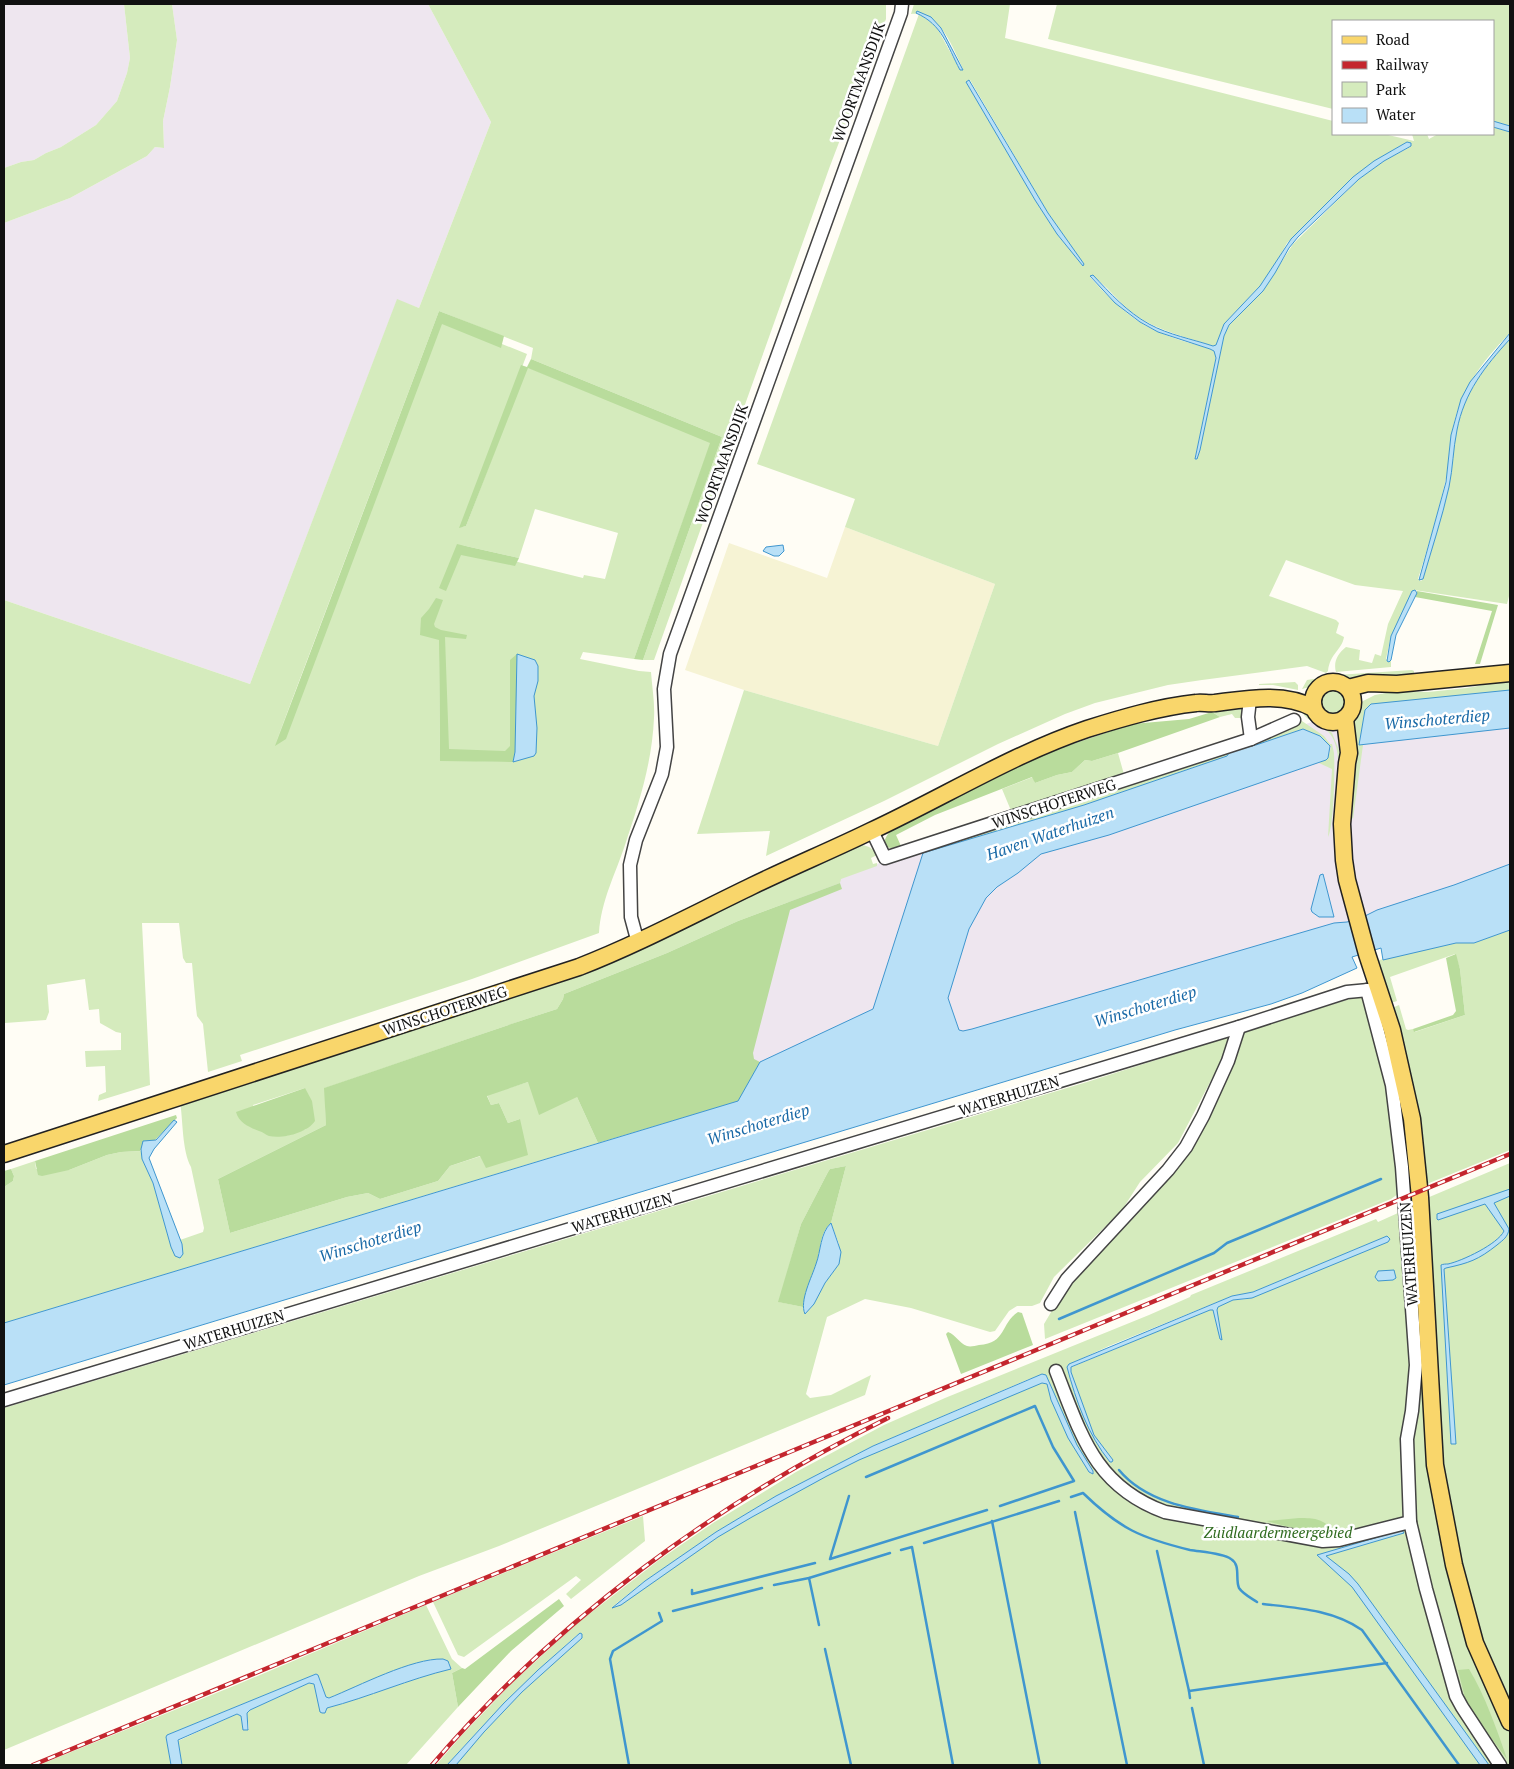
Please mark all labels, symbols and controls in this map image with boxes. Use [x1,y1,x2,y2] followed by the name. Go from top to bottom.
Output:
[827,18,889,145] street label: WOORTMANSDIJK
[1332,20,1494,135] legend
[1376,29,1409,49] text: Road
[1376,54,1429,74] text: Railway
[1376,79,1406,99] text: Park
[1376,104,1416,124] text: Water
[690,400,752,527] street label: WOORTMANSDIJK
[1383,703,1491,735] water label: Winschoterdiep
[989,773,1119,833] street label: WINSCHOTERWEG
[982,801,1117,865] water label: Haven Waterhuizen
[380,980,510,1040] street label: WINSCHOTERWEG
[1091,980,1199,1032] water label: Winschoterdiep
[956,1070,1062,1120] street label: WATERHUIZEN
[704,1098,812,1150] water label: Winschoterdiep
[569,1187,675,1237] street label: WATERHUIZEN
[1394,1201,1422,1307] street label: WATERHUIZEN
[316,1215,424,1267] water label: Winschoterdiep
[181,1304,287,1354] street label: WATERHUIZEN
[1204,1522,1353,1542] park label: Zuidlaardermeergebied

